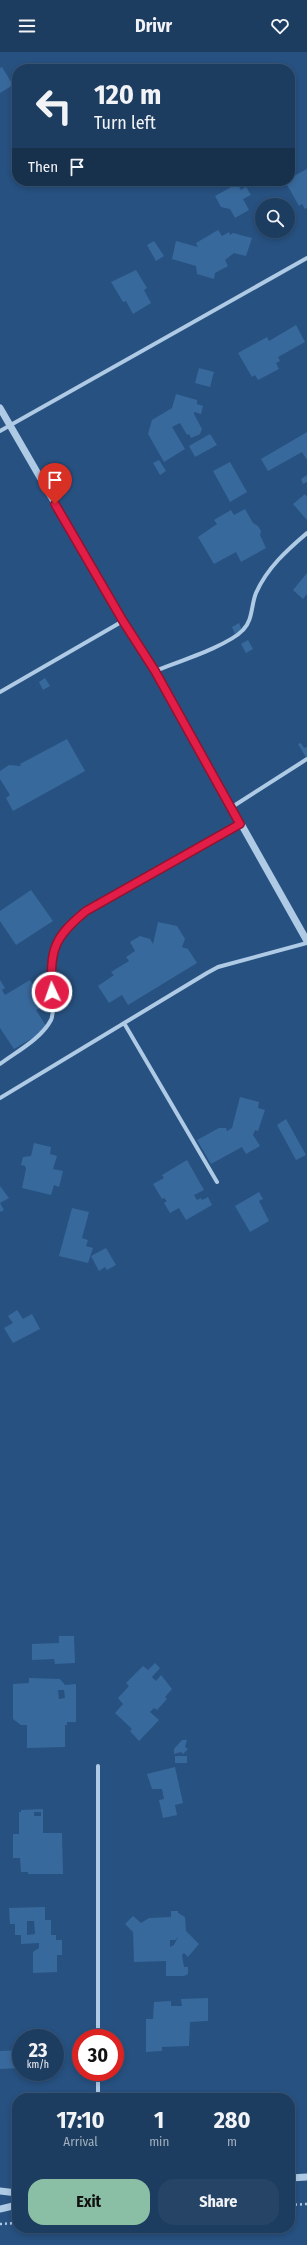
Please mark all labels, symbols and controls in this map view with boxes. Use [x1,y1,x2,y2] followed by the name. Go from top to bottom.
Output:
[16,15,38,37] icon: menu
[135,15,172,37] text: Drivr
[269,15,291,37] icon: heart
[94,78,161,111] text: 120 m
[28,80,80,132] icon: left
[94,112,156,134] text: Turn left
[66,156,88,178] icon: arrive
[28,158,58,176] text: Then
[255,198,295,238] map controls
[255,198,295,238] button: search
[38,463,72,504] pin
[44,469,66,491] icon: arrive
[31,971,73,1013] position arrow
[72,2029,124,2081] speed limit sign: 30
[29,2038,47,2062] text: 23
[27,2059,49,2071] text: km/h
[56,2106,105,2134] text: 17:10
[154,2106,164,2134] text: 1
[214,2106,251,2134] text: 280
[63,2134,98,2149] text: Arrival
[149,2134,169,2149] text: min
[227,2134,237,2149] text: m
[28,2179,150,2225] button: Exit
[158,2179,279,2225] button: Share

